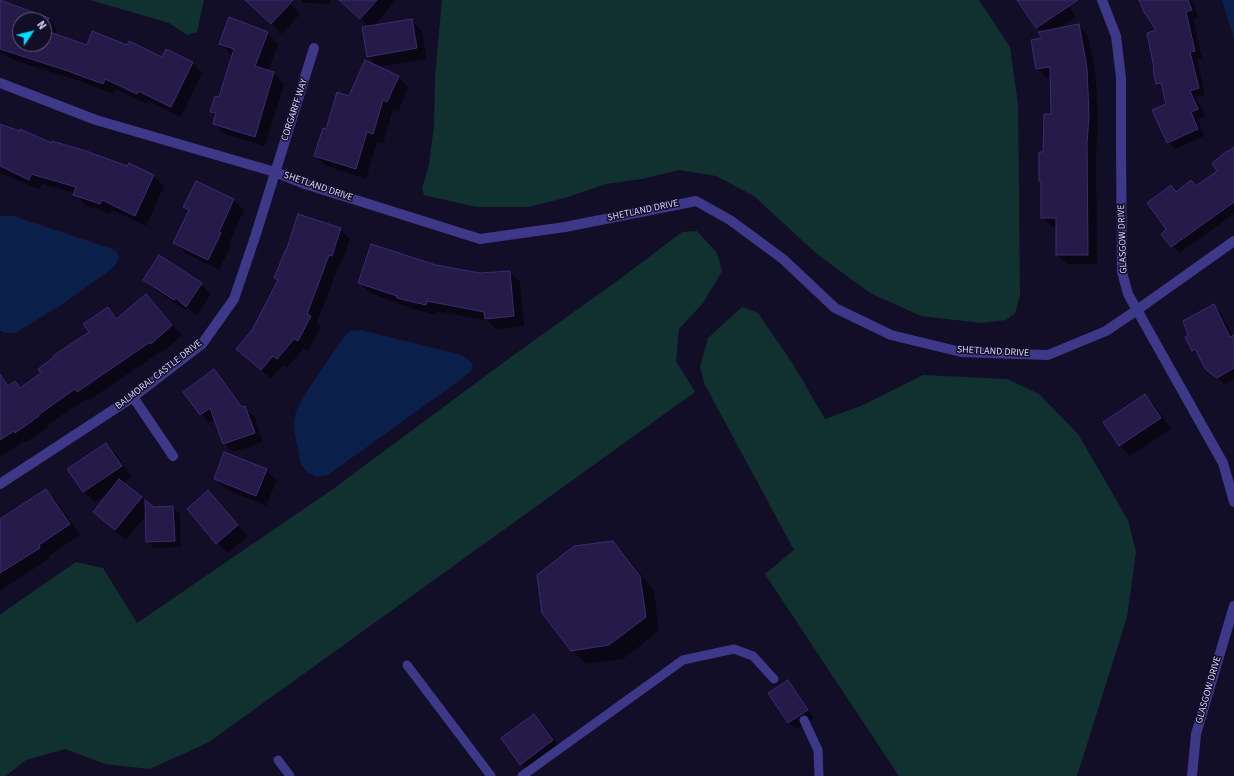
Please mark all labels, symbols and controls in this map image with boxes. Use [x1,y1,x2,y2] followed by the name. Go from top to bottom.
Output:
[12,12,52,52] north arrow
[33,18,50,33] text: N
[279,77,311,143] street label: CORGARFF WAY
[282,170,354,204] street label: SHETLAND DRIVE
[606,198,680,224] street label: SHETLAND DRIVE
[1116,204,1130,274] street label: GLASGOW DRIVE
[113,337,205,413] street label: BALMORAL CASTLE DRIVE
[957,344,1029,360] street label: SHETLAND DRIVE
[1194,655,1224,725] street label: GLASGOW DRIVE

